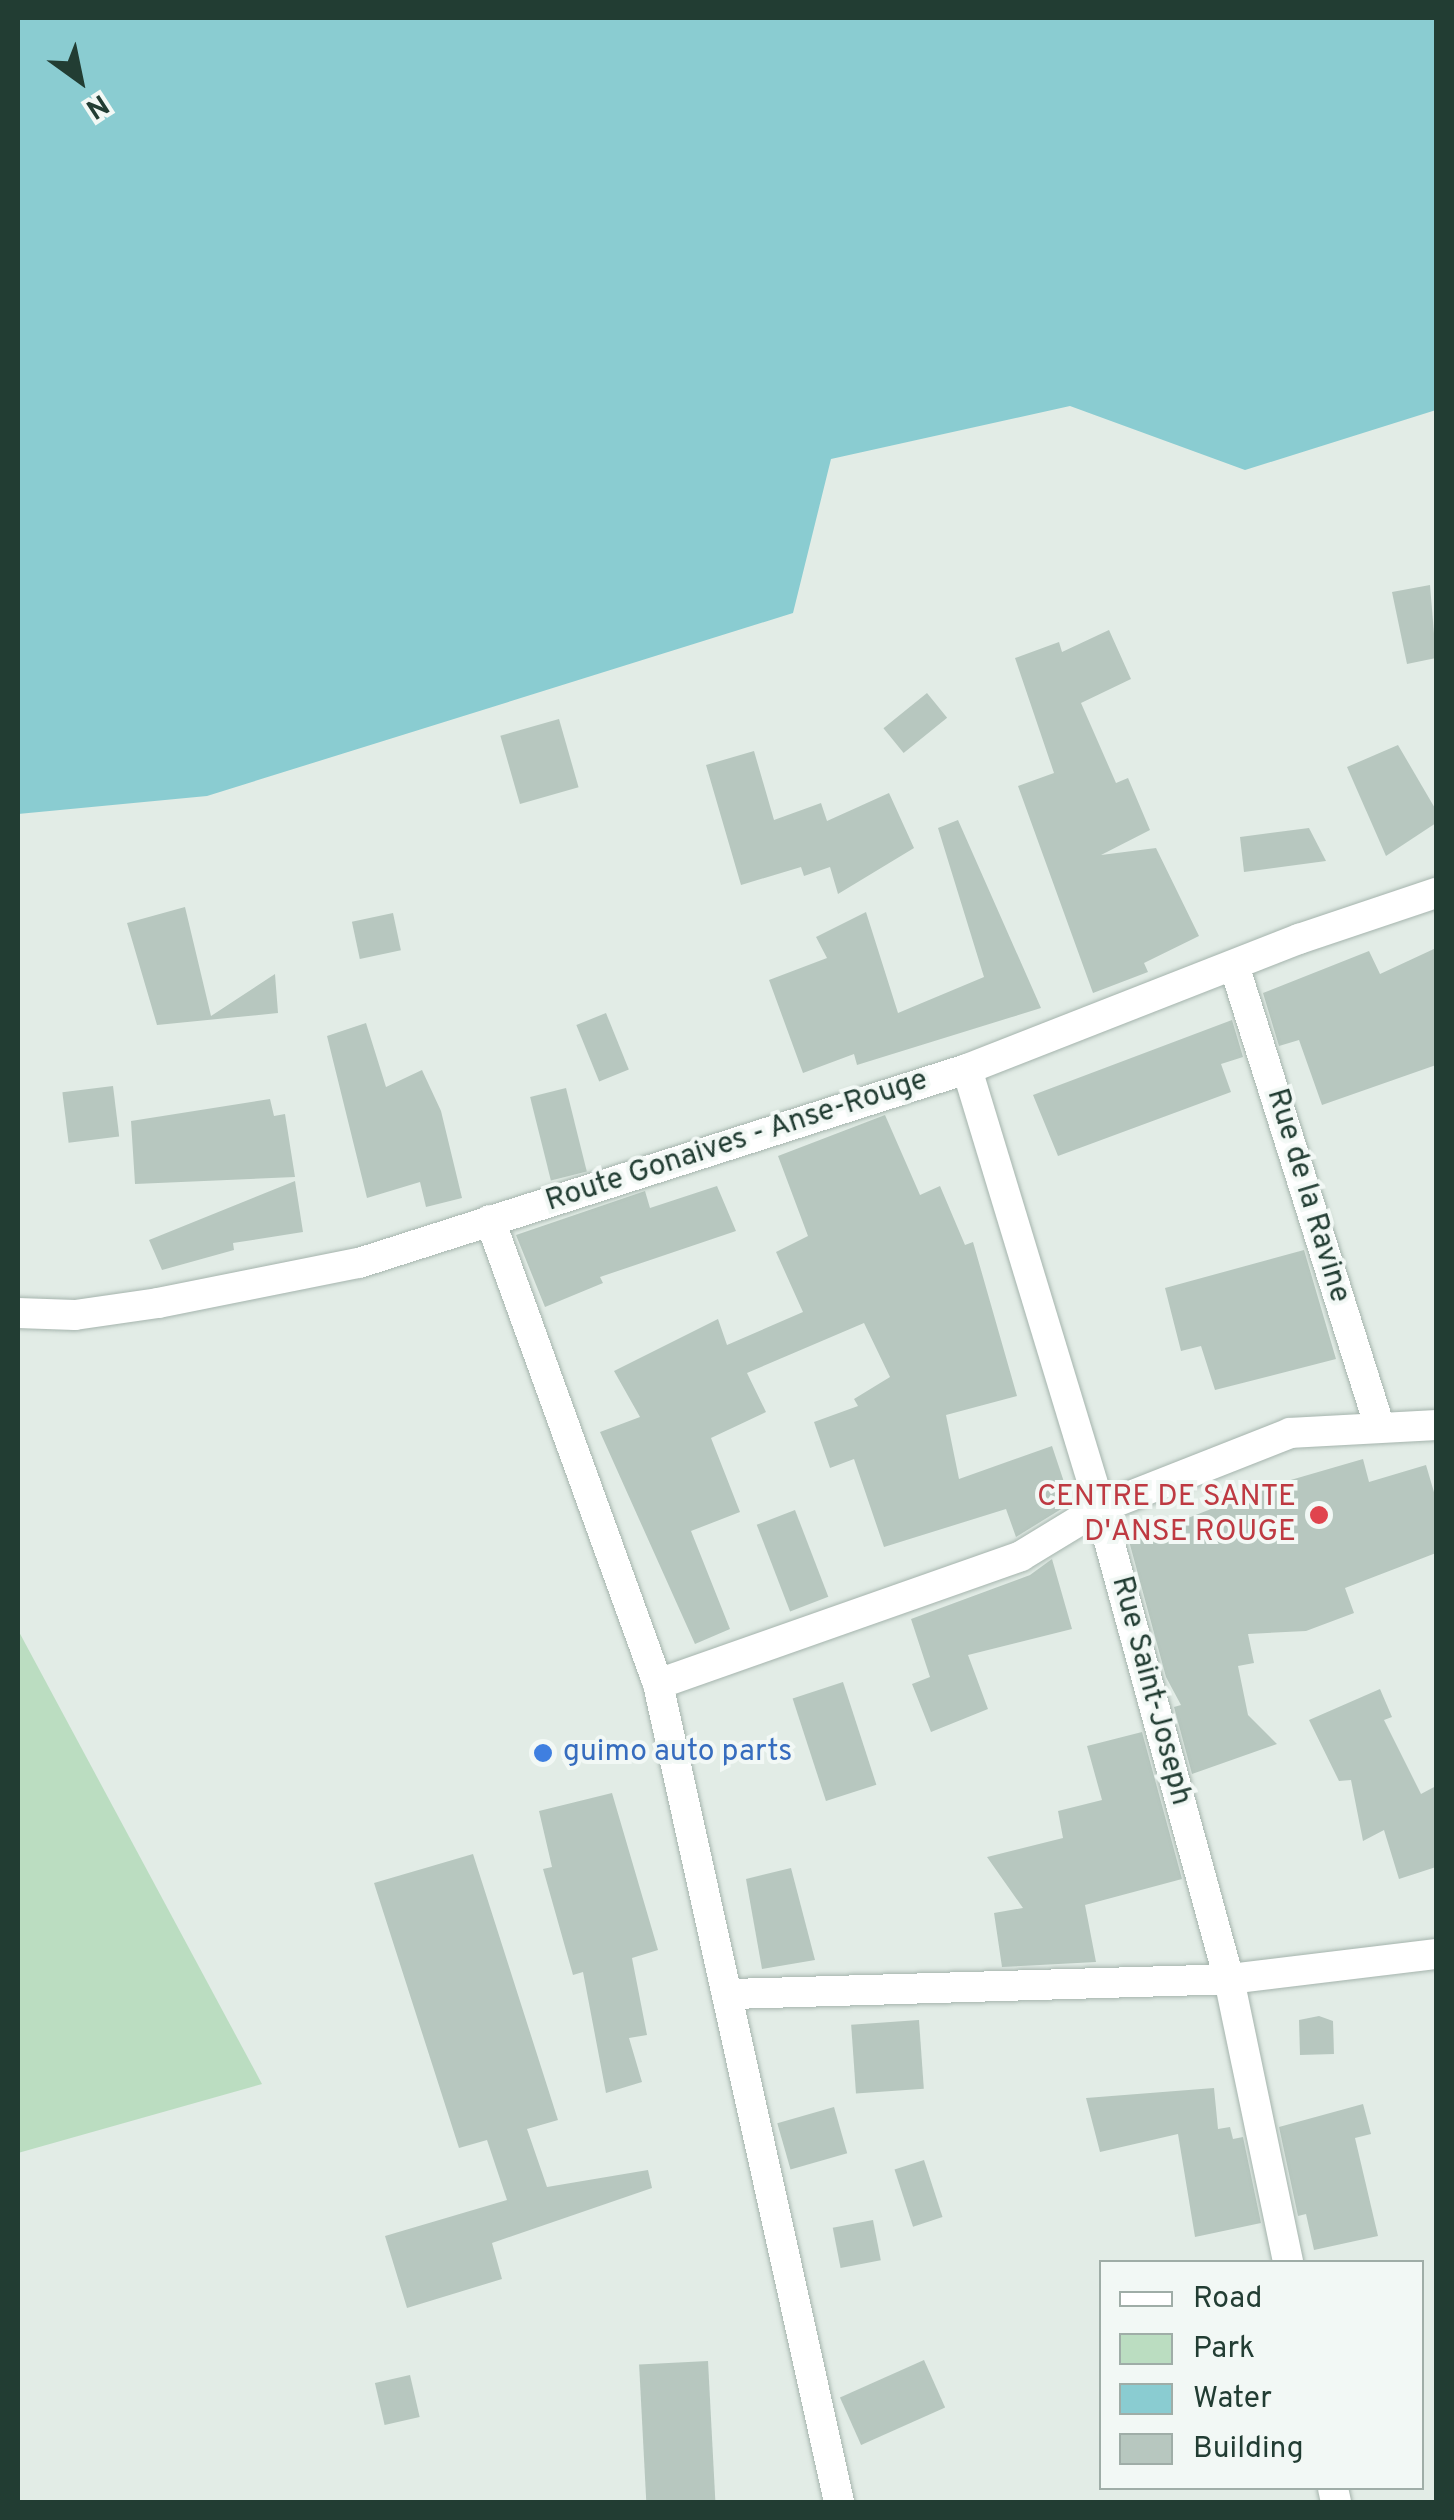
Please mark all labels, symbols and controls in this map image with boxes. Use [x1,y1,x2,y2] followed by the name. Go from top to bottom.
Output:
[30,30,130,130] north arrow
[78,85,115,126] text: N
[541,1063,933,1221] street label: Route Gonaives - Anse-Rouge
[1257,1085,1357,1307] street label: Rue de la Ravine
[1037,1480,1296,1550] place label: CENTRE DE SANTE D'ANSE ROUGE
[1306,1502,1332,1528] marker: CENTRE DE SANTE D'ANSE ROUGE
[1102,1573,1198,1809] street label: Rue Saint-Joseph
[563,1735,792,1771] place label: guimo auto parts
[532,1742,554,1764] marker: guimo auto parts
[1099,2260,1424,2490] legend
[1193,2281,1262,2318] text: Road
[1193,2331,1255,2368] text: Park
[1193,2381,1272,2418] text: Water
[1193,2431,1304,2468] text: Building

